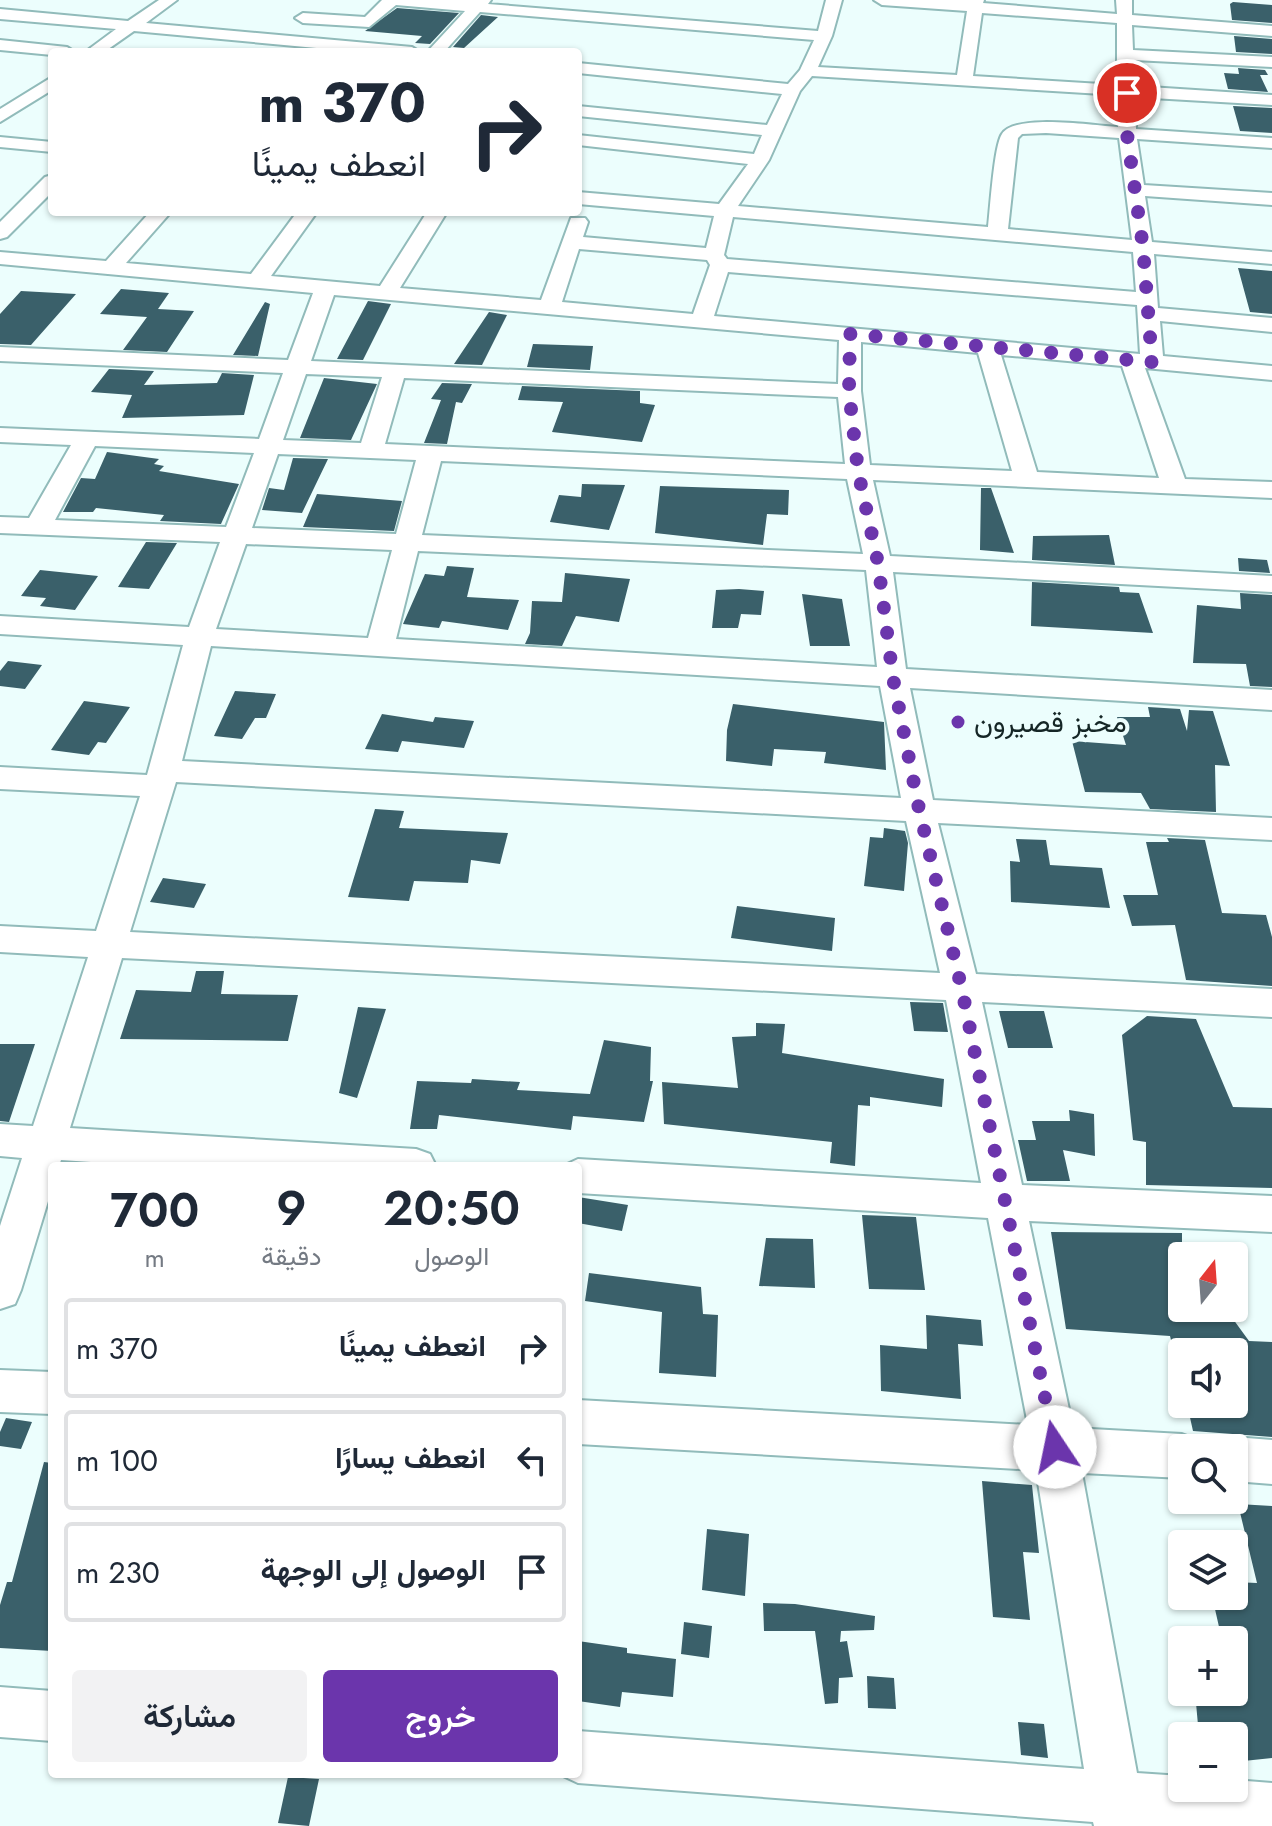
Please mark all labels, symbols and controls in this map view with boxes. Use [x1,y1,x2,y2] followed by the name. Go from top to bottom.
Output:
[1093,59,1161,127] pin
[258,62,426,143] text: 370 m
[1105,71,1149,115] icon: arrive
[454,80,558,184] icon: right
[252,137,426,189] text: انعطف يمينًا
[974,702,1127,743] place label: مخبز قصيرون
[949,713,967,731] marker: مخبز قصيرون
[276,1174,307,1243] text: 9
[383,1174,520,1243] text: 20:50
[110,1176,199,1245] text: 700
[261,1237,321,1275] text: دقيقة
[414,1237,489,1275] text: الوصول
[145,1239,165,1277] text: m
[1168,1242,1248,1322] north arrow
[1168,1242,1248,1802] map controls
[339,1324,486,1367] text: انعطف يمينًا
[510,1326,554,1370] icon: right
[76,1327,158,1370] text: 370 m
[1168,1338,1248,1418] button: sound
[1013,1405,1097,1489] position arrow
[1168,1434,1248,1514] button: search
[335,1436,486,1479] text: انعطف يسارًا
[510,1438,554,1482] icon: left
[76,1439,158,1482] text: 100 m
[1168,1530,1248,1610] button: layers
[261,1548,486,1591] text: الوصول إلى الوجهة
[510,1550,554,1594] icon: arrive
[76,1551,160,1594] text: 230 m
[1168,1626,1248,1706] button: +
[72,1670,307,1762] button: مشاركة
[323,1670,558,1762] button: خروج
[1168,1722,1248,1802] button: −

